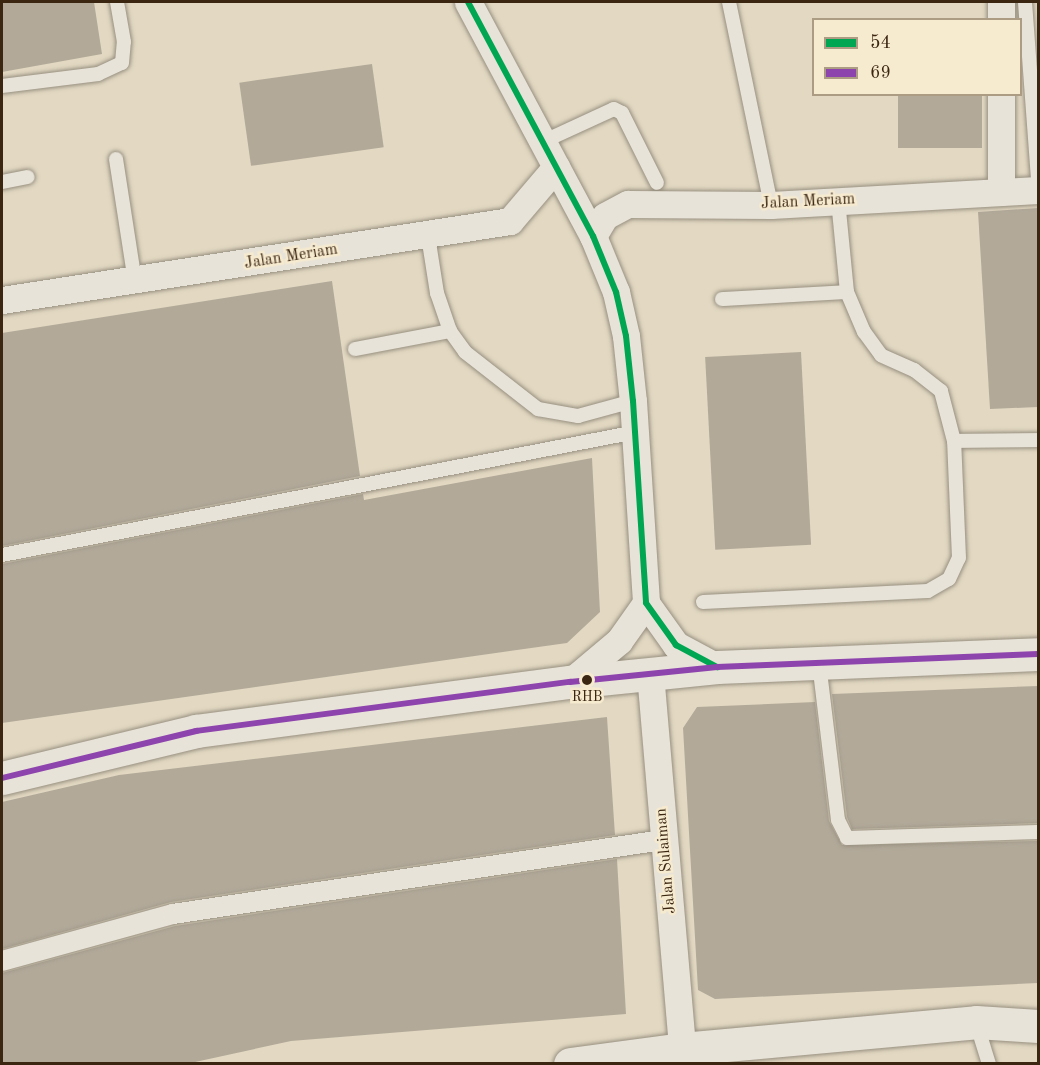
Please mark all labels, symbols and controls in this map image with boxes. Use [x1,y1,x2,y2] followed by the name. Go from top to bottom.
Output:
[812,18,1022,96] legend
[870,34,891,52] text: 54
[870,64,891,82] text: 69
[760,190,856,214] street label: Jalan Meriam
[243,240,339,274] street label: Jalan Meriam
[581,674,593,686] marker: RHB
[572,689,602,705] place label: RHB
[652,807,680,915] street label: Jalan Sulaiman

